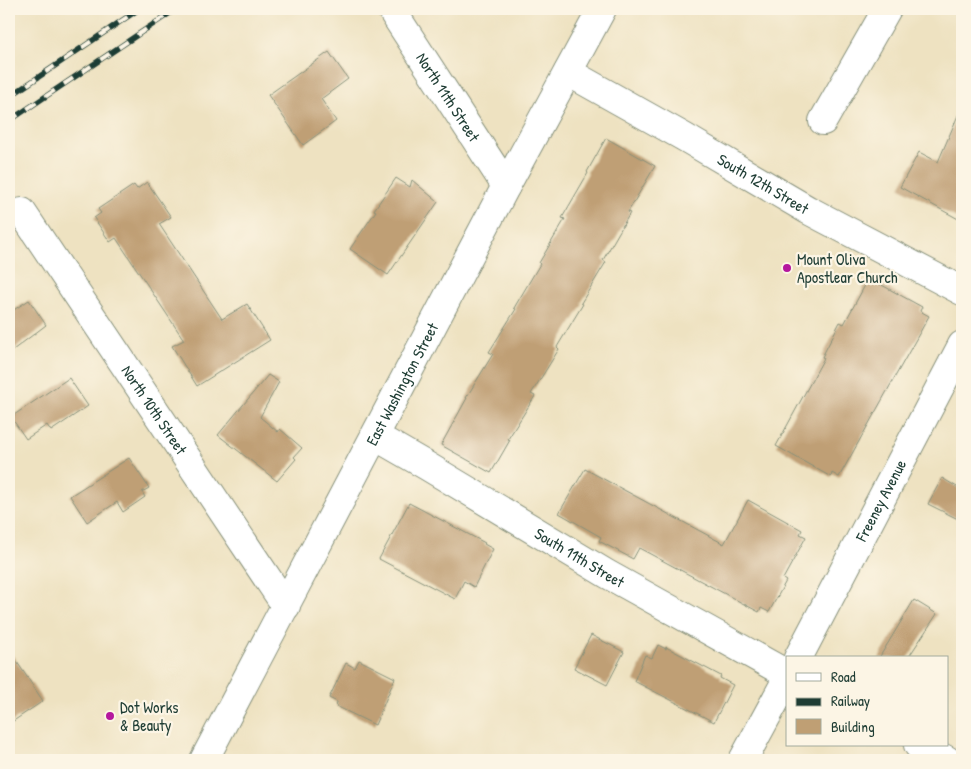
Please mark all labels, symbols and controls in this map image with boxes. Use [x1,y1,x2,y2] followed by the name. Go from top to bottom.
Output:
[411,48,485,146] street label: North 11th Street
[713,148,814,219] street label: South 12th Street
[797,248,898,288] place label: Mount Oliva Apostlear Church
[781,262,793,274] marker: Mount Oliva Apostlear Church
[361,318,443,449] street label: East Washington Street
[117,361,193,459] street label: North 10th Street
[850,455,911,546] street label: Freeney Avenue
[531,522,629,593] street label: South 11th Street
[786,656,948,746] legend
[831,666,856,687] text: Road
[831,690,870,711] text: Railway
[120,696,179,736] place label: Dot Works & Beauty
[104,710,116,722] marker: Dot Works & Beauty
[831,716,875,737] text: Building

